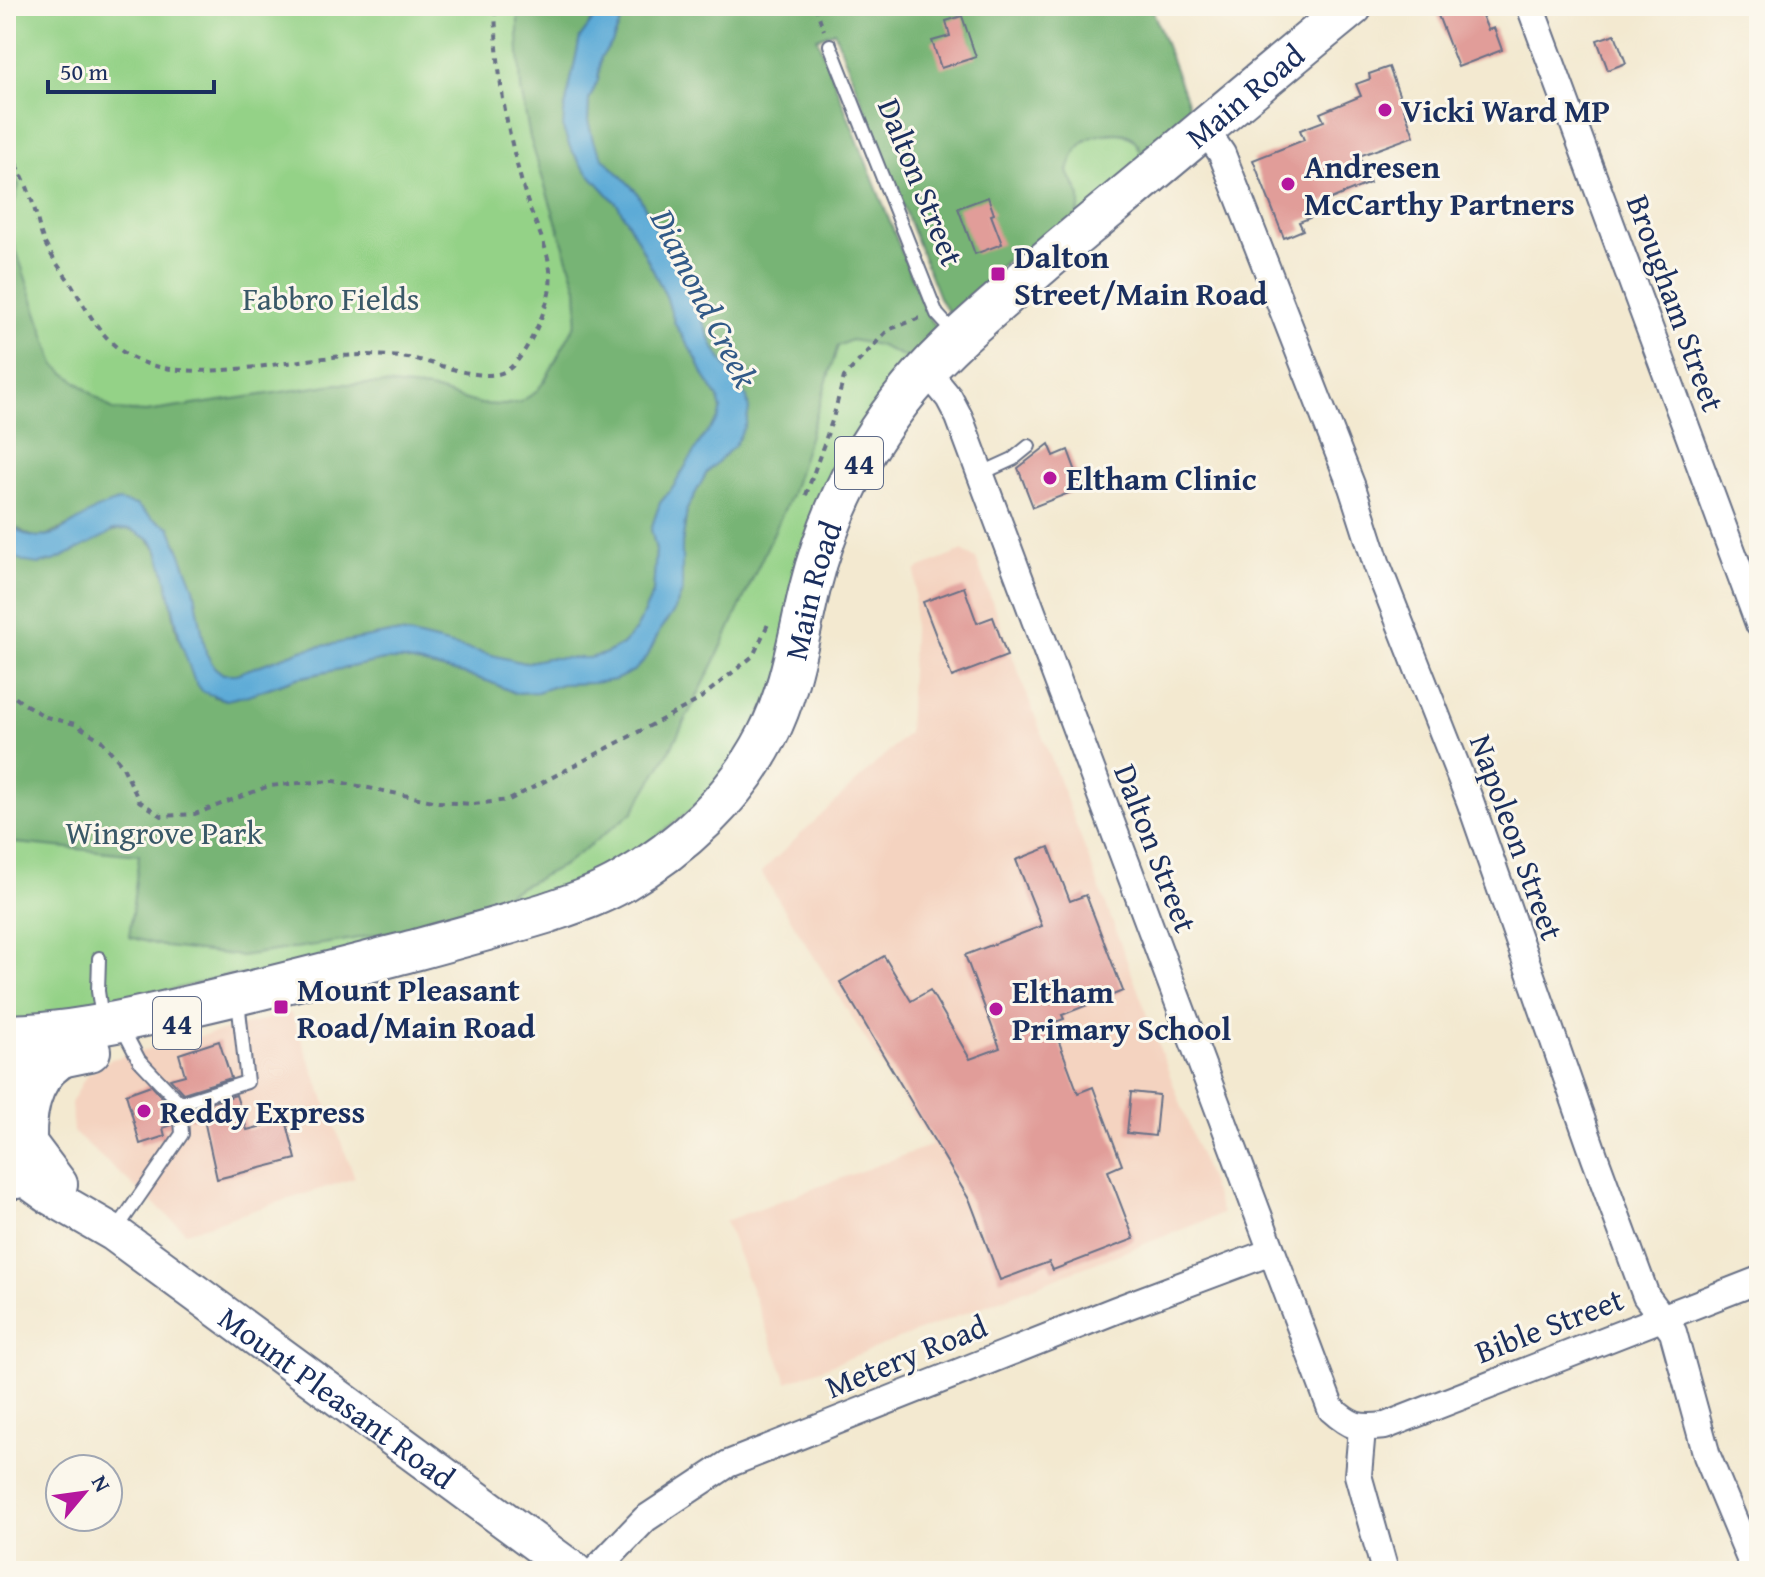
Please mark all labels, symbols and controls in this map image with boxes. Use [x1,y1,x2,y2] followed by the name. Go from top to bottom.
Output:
[1175,32,1314,159] street label: Main Road
[48,44,214,94] scale bar
[60,54,108,89] text: 50 m
[1401,87,1610,134] place label: Vicki Ward MP
[866,91,976,273] street label: Dalton Street
[1376,101,1394,119] marker: Vicki Ward MP
[1304,143,1575,227] place label: Andresen McCarthy Partners
[1279,175,1297,193] marker: Andresen McCarthy Partners
[1615,188,1737,418] street label: Brougham Street
[638,199,771,396] water label: Diamond Creek
[1014,233,1268,317] place label: Dalton Street/Main Road
[989,265,1007,283] marker: Dalton Street/Main Road
[242,275,420,322] park label: Fabbro Fields
[835,437,883,489] road number: 44
[1066,455,1257,502] place label: Eltham Clinic
[1041,469,1059,487] marker: Eltham Clinic
[771,514,853,664] street label: Main Road
[1458,728,1576,946] street label: Napoleon Street
[1102,757,1210,939] street label: Dalton Street
[65,809,263,856] park label: Wingrove Park
[297,966,536,1050] place label: Mount Pleasant Road/Main Road
[1012,968,1231,1052] place label: Eltham Primary School
[153,997,201,1049] road number: 44
[272,998,290,1016] marker: Mount Pleasant Road/Main Road
[987,1000,1005,1018] marker: Eltham Primary School
[160,1088,365,1135] place label: Reddy Express
[135,1102,153,1120] marker: Reddy Express
[1468,1275,1630,1375] street label: Bible Street
[209,1294,465,1500] street label: Mount Pleasant Road
[818,1302,994,1410] street label: Metery Road
[44,1453,124,1533] north arrow
[84,1469,119,1498] text: N

